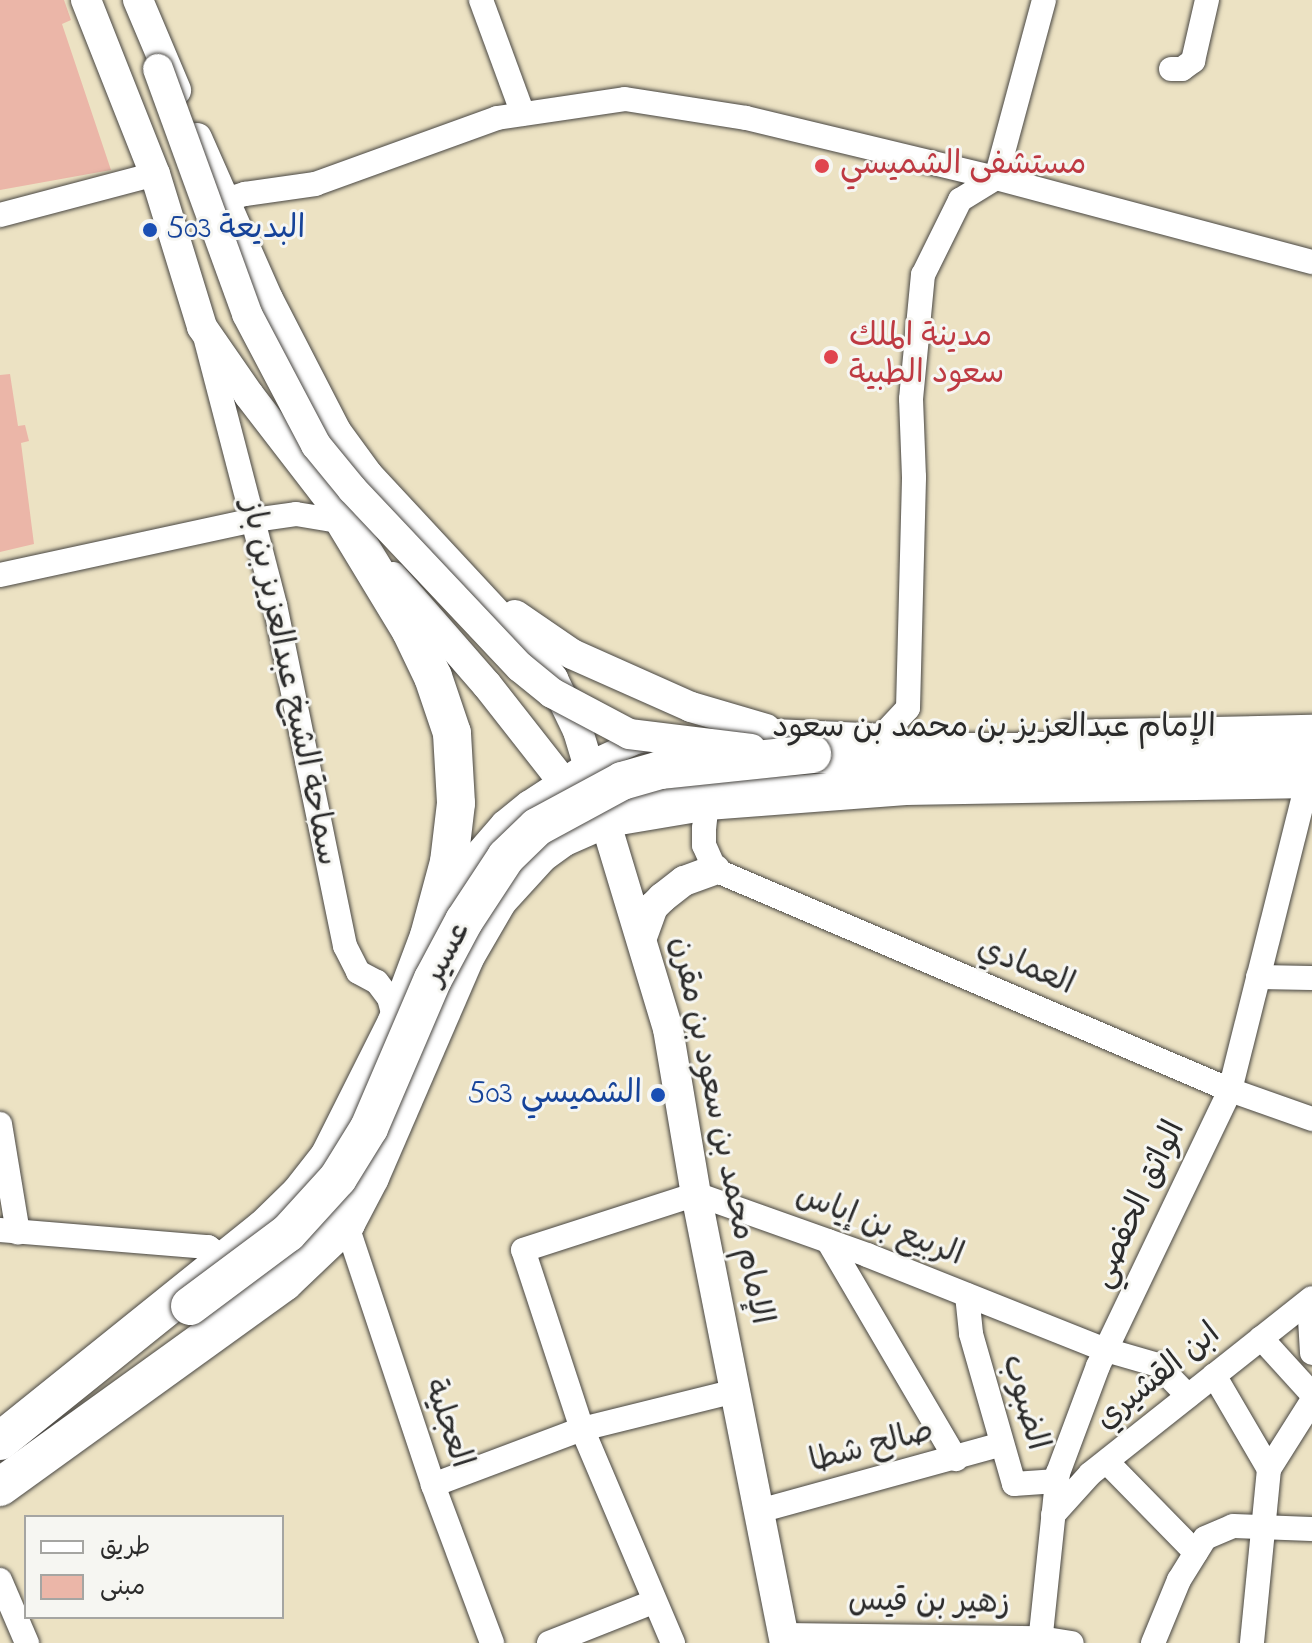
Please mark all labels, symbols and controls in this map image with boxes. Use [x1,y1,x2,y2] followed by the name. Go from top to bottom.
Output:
[840,147,1086,185] place label: مستشفى الشميسي
[811,155,833,177] marker: مستشفى الشميسي
[166,211,305,249] place label: البديعة 503
[141,221,159,239] marker: البديعة 503
[849,320,1004,395] place label: مدينة الملك سعود الطبية
[820,346,842,368] marker: مدينة الملك سعود الطبية
[230,497,346,869] street label: سماحة الشيخ عبدالعزيز بن باز
[772,710,1216,748] street label: الإمام عبدالعزيز بن محمد بن سعود
[415,916,481,992] street label: عسير
[971,930,1079,1006] street label: العمادي
[659,934,779,1328] street label: الإمام محمد بن سعود بن مقرن
[467,1076,642,1114] place label: الشميسي 503
[649,1086,667,1104] marker: الشميسي 503
[1084,1115,1196,1295] street label: الواثق الحفصي
[790,1177,968,1277] street label: الربيع بن إياس
[1089,1316,1229,1440] street label: ابن القشيري
[991,1351,1055,1455] street label: الضبوب
[413,1374,479,1474] street label: العجلية
[806,1413,938,1483] street label: صالح شطا
[24,1515,284,1619] legend
[100,1531,150,1566] text: طريق
[100,1571,145,1606] text: مبنى
[848,1583,1010,1625] street label: زهير بن قيس

